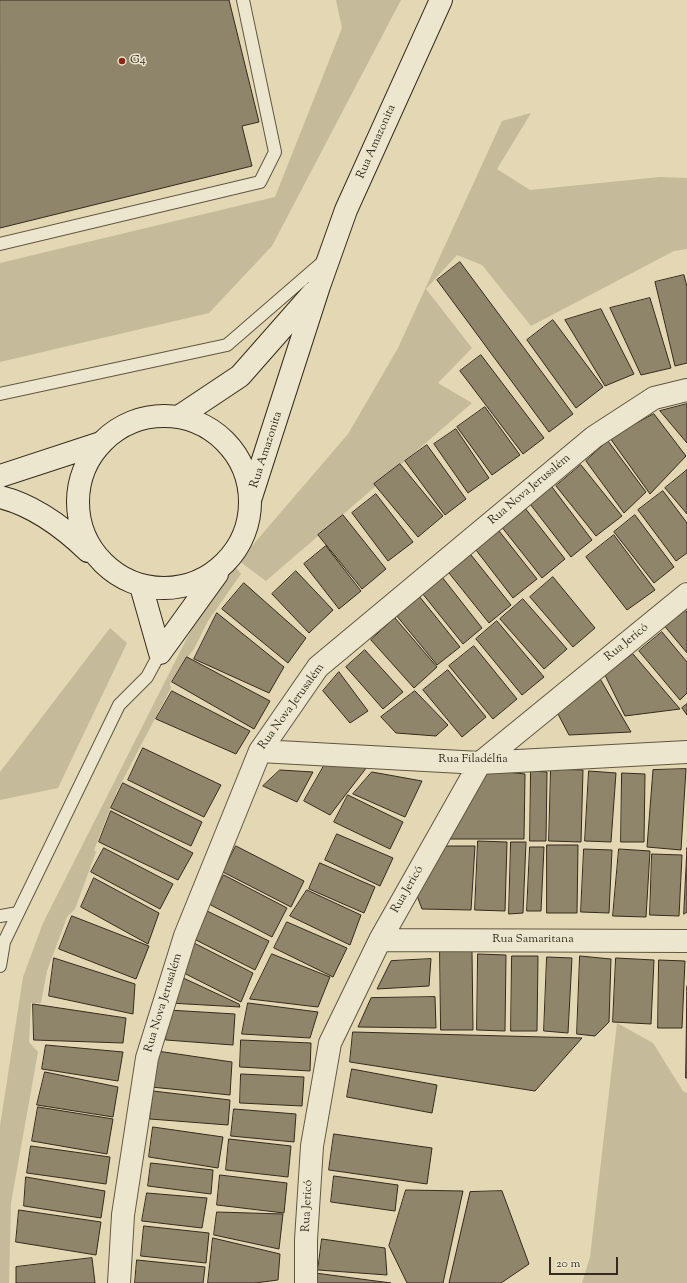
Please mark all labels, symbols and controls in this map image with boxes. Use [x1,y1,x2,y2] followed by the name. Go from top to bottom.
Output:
[130,54,146,68] place label: G4
[117,56,127,66] marker: G4
[354,103,400,181] street label: Rua Amazonita
[248,410,286,490] street label: Rua Amazonita
[486,451,574,529] street label: Rua Nova Jerusalém
[602,621,652,665] street label: Rua Jericó
[256,661,328,753] street label: Rua Nova Jerusalém
[438,753,508,767] street label: Rua Filadélfia
[389,864,427,916] street label: Rua Jericó
[492,933,574,947] street label: Rua Samaritana
[142,952,186,1054] street label: Rua Nova Jerusalém
[299,1180,317,1232] street label: Rua Jericó
[551,1249,620,1275] scale bar
[556,1255,580,1273] text: 20 m

